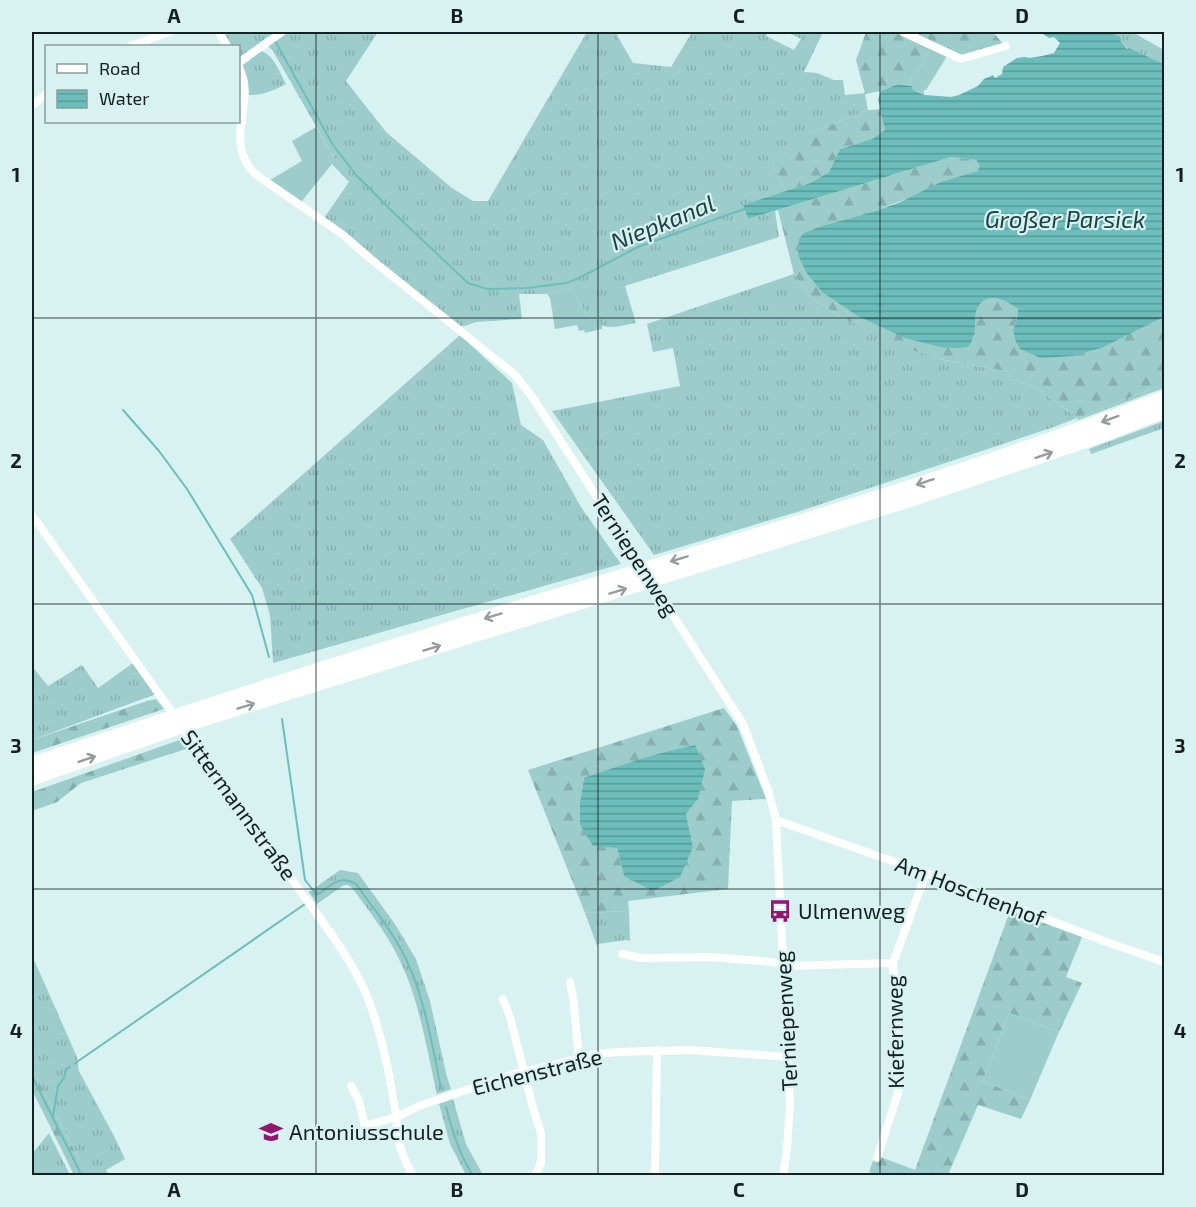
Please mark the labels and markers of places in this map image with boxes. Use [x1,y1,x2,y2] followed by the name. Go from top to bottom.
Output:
[798,897,905,923] place label: Ulmenweg
[767,898,793,924] bus stop icon: Ulmenweg
[289,1118,444,1144] place label: Antoniusschule
[258,1119,284,1145] school or university icon: Antoniusschule

